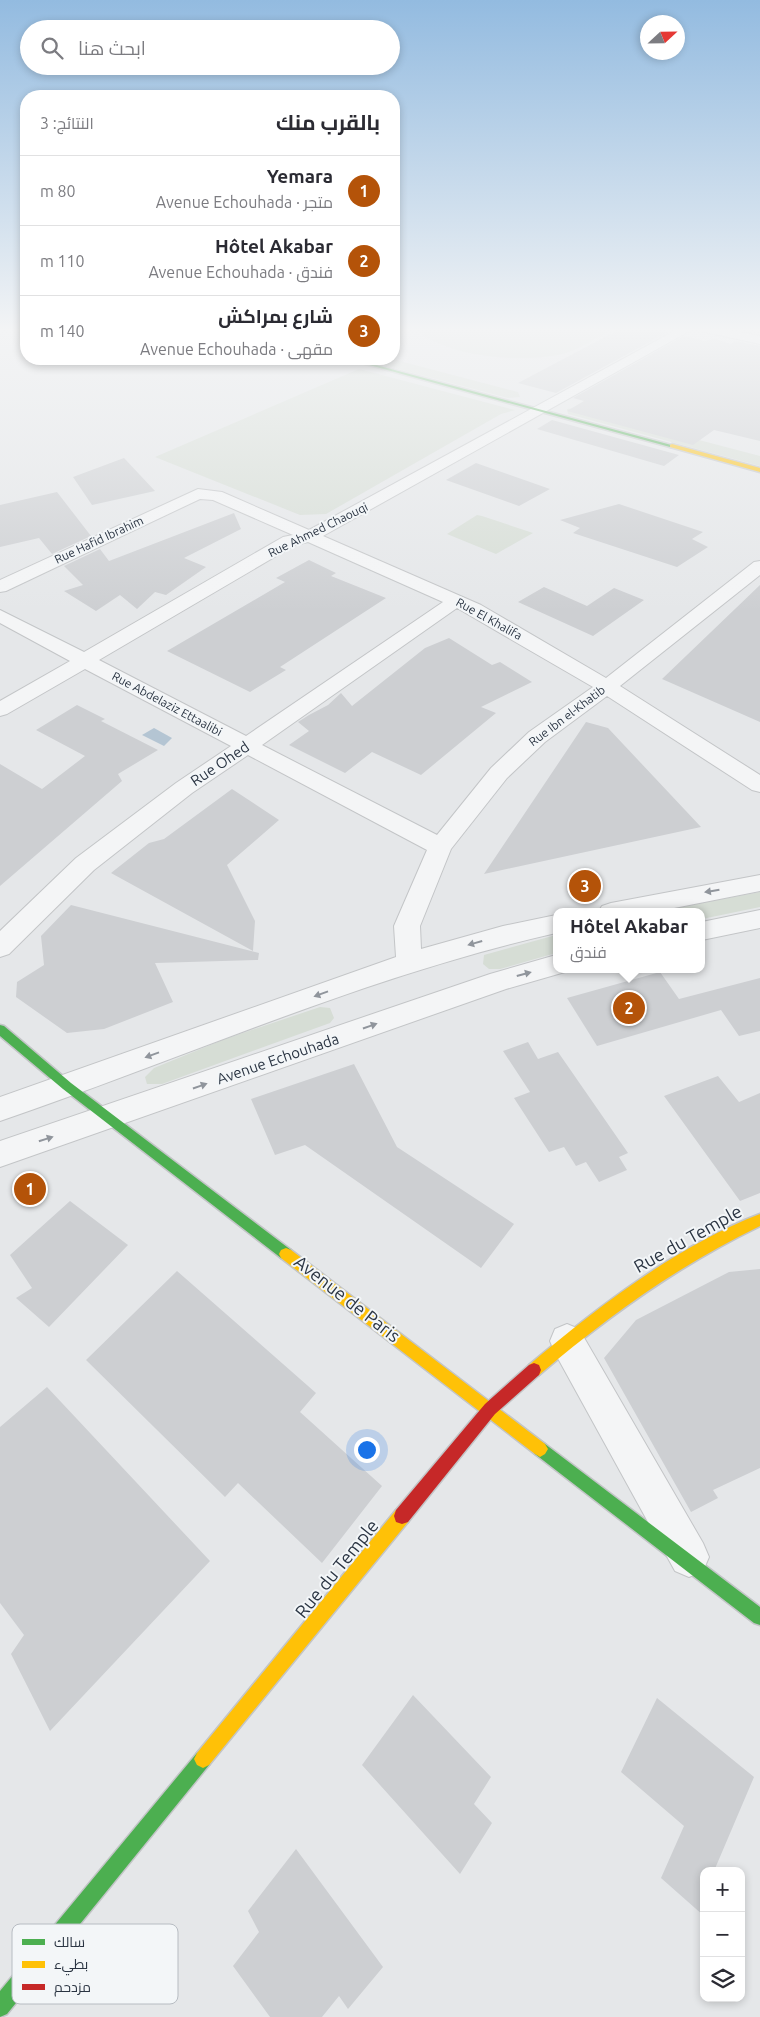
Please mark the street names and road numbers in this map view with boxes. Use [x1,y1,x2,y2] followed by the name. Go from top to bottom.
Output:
[266,500,370,559] street label: Rue Ahmed Chaouqi
[52,513,145,566] street label: Rue Hafid Ibrahim
[454,595,525,642] street label: Rue El Khalifa
[110,669,225,738] street label: Rue Abdelaziz Ettaalibi
[526,683,607,748] street label: Rue Ibn el-Khatib
[187,738,252,789] street label: Rue Ohed
[215,1030,341,1087] street label: Avenue Echouhada
[630,1200,745,1276] street label: Rue du Temple
[291,1251,404,1346] street label: Avenue de Paris
[291,1515,382,1621] street label: Rue du Temple

